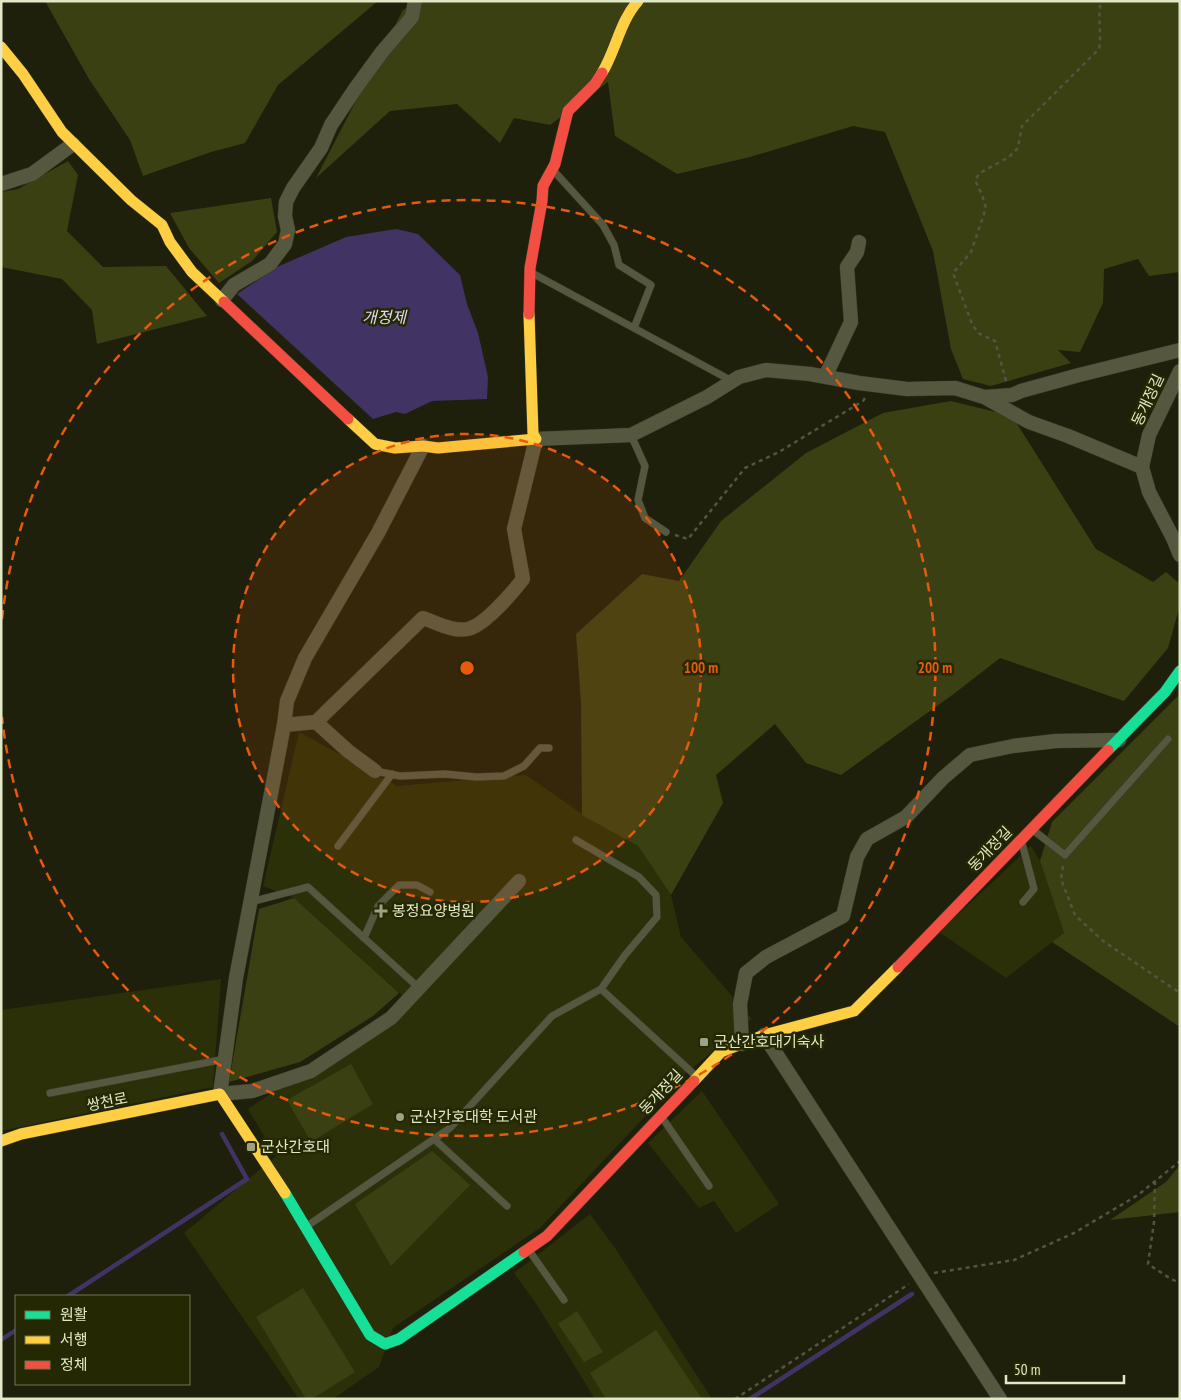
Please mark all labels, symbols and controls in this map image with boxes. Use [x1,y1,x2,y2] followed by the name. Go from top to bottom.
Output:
[362,307,408,327] water label: 개정제
[1127,371,1168,429] street label: 동개정길
[684,658,718,677] text: 100 m
[918,658,952,677] text: 200 m
[458,659,476,677] centre of rings
[964,822,1016,875] street label: 동개정길
[392,901,475,920] place label: 봉정요양병원
[374,904,388,918] marker: 봉정요양병원
[714,1032,825,1051] place label: 군산간호대기숙사
[698,1036,710,1048] marker: 군산간호대기숙사
[635,1065,686,1118] street label: 동개정길
[85,1088,129,1115] street label: 쌍천로
[410,1107,538,1126] place label: 군산간호대학 도서관
[394,1111,406,1123] marker: 군산간호대학 도서관
[261,1137,330,1156] place label: 군산간호대
[245,1141,257,1153] marker: 군산간호대
[15,1295,190,1385] legend
[60,1305,88,1324] text: 원활
[60,1330,88,1349] text: 서행
[1006,1352,1124,1384] scale bar
[60,1355,88,1374] text: 정체
[1014,1360,1040,1379] text: 50 m

